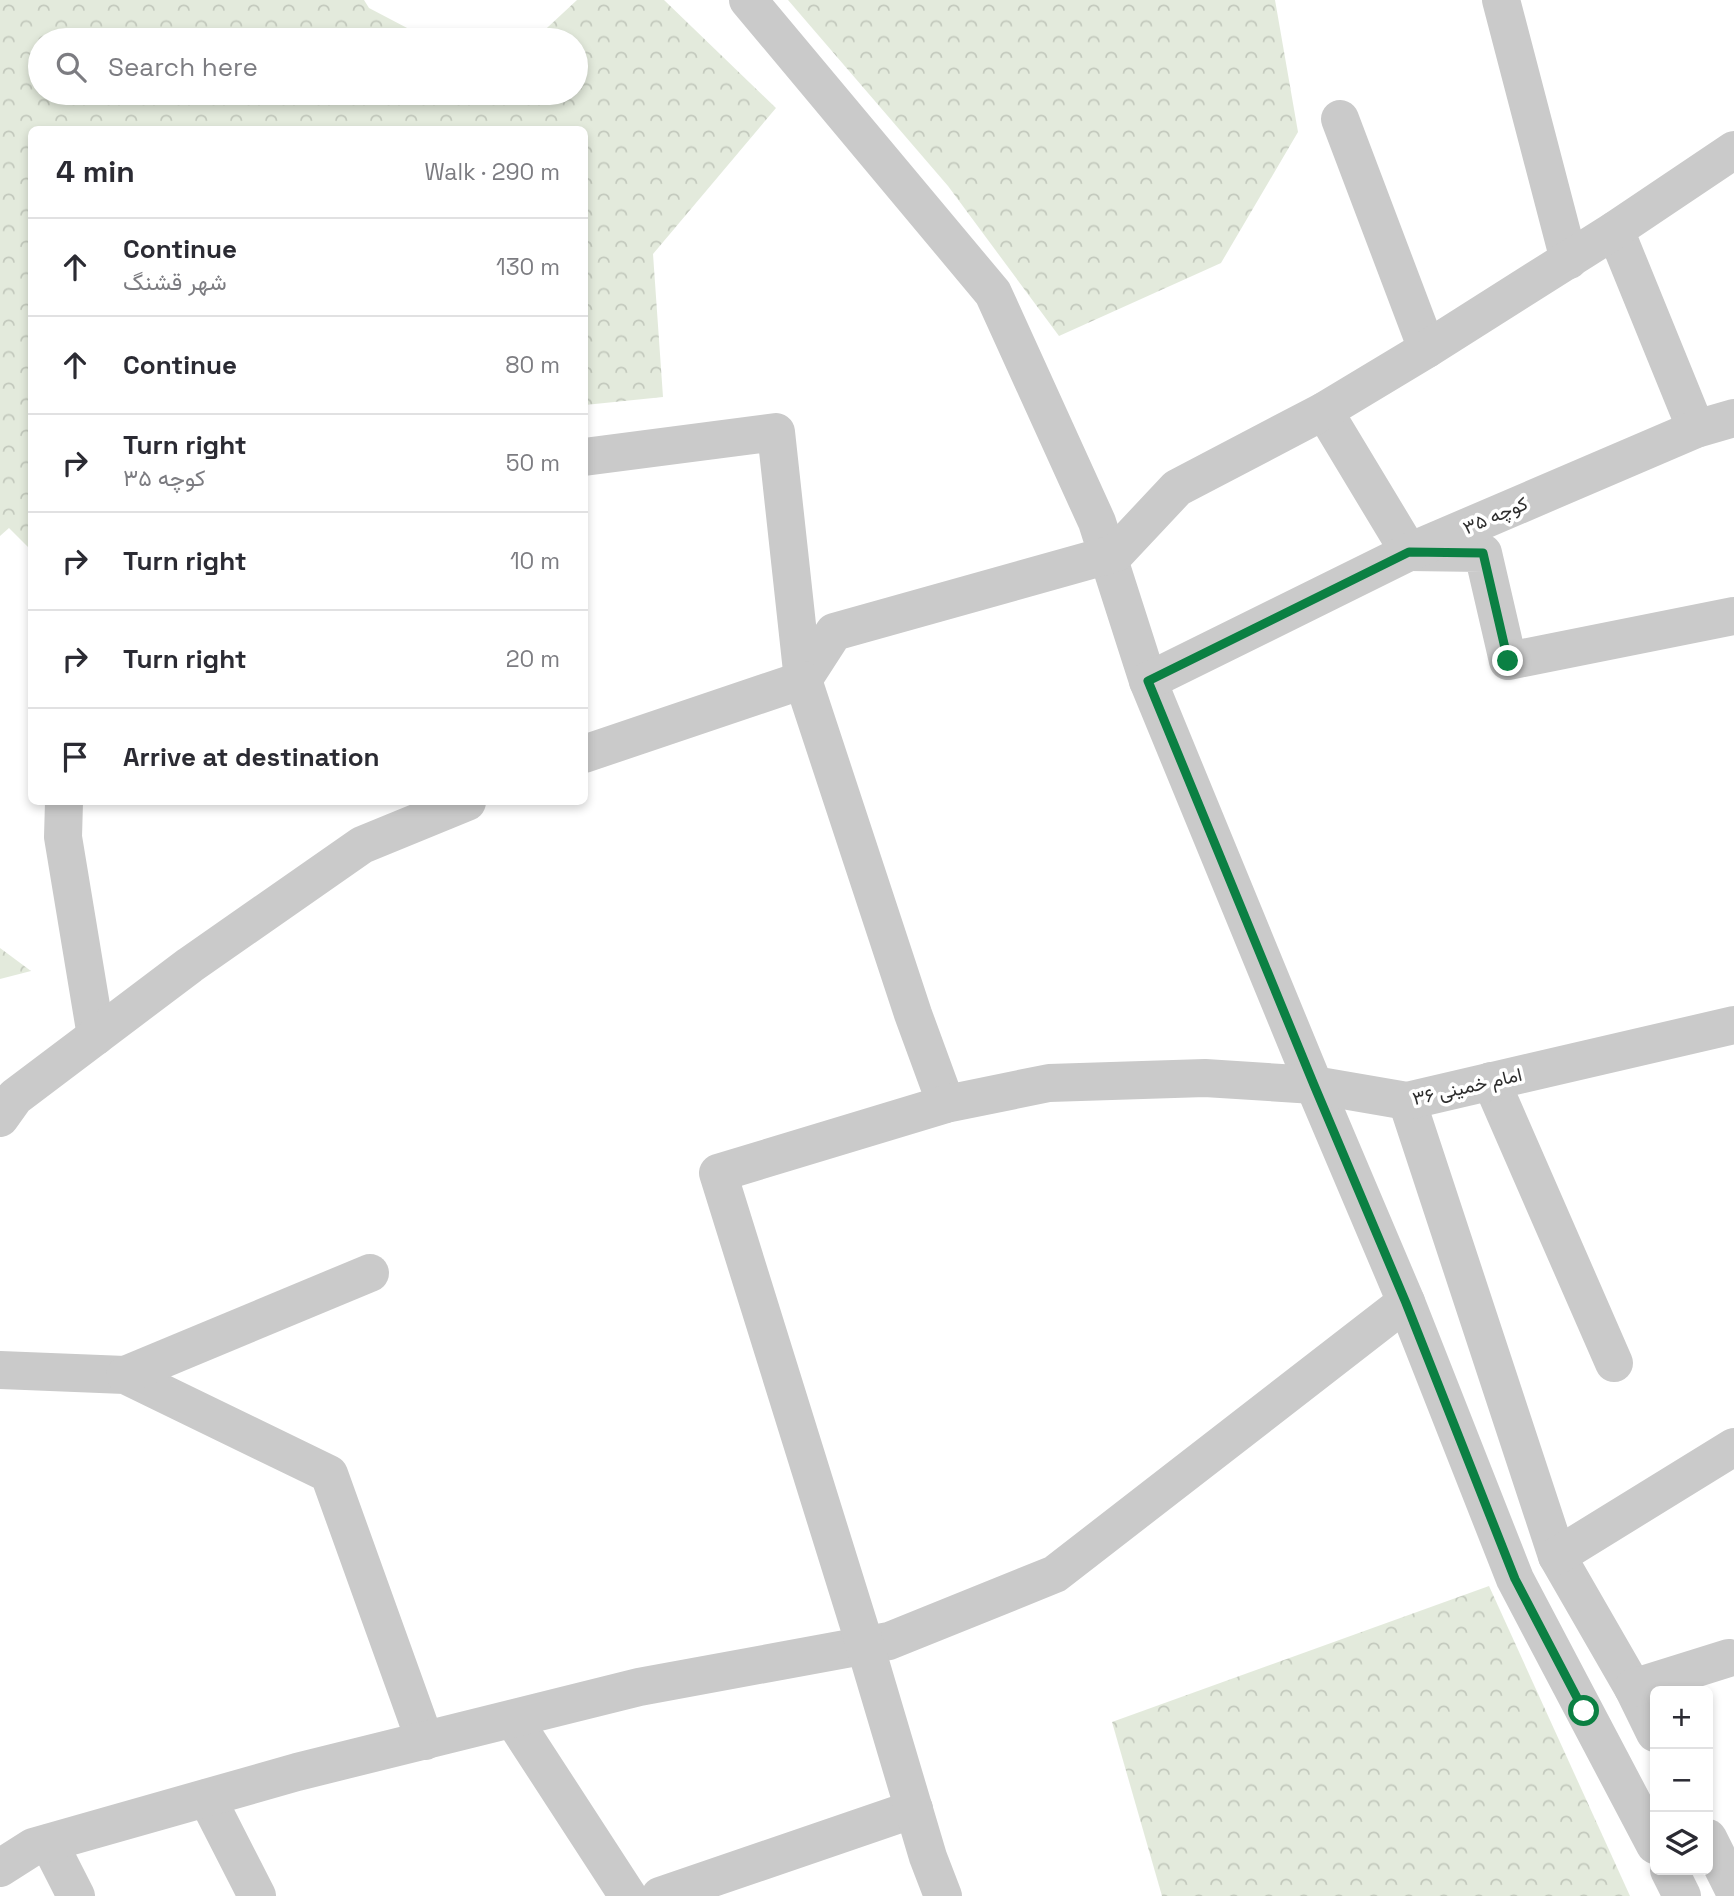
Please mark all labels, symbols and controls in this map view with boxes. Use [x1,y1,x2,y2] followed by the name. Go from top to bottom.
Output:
[28,28,588,105] search box
[52,48,90,86] icon: search
[108,50,258,84] text: Search here
[56,152,135,191] text: 4 min
[424,157,560,187] text: Walk · 290 m
[123,232,237,266] text: Continue
[56,248,94,286] icon: ahead
[496,252,560,282] text: 130 m
[123,267,227,297] text: شهر قشنگ
[56,346,94,384] icon: ahead
[123,348,237,382] text: Continue
[505,350,560,380] text: 80 m
[123,428,247,462] text: Turn right
[56,444,94,482] icon: right
[506,448,560,478] text: 50 m
[123,463,205,493] text: کوچه ۳۵
[1459,491,1532,541] street label: کوچه ۳۵
[56,542,94,580] icon: right
[123,544,247,578] text: Turn right
[510,546,560,576] text: 10 m
[56,640,94,678] icon: right
[123,642,247,676] text: Turn right
[506,644,560,674] text: 20 m
[1492,645,1523,676] route end
[56,738,94,776] icon: arrive
[123,740,380,774] text: Arrive at destination
[1410,1062,1524,1111] street label: ۳۶ امام خمینی
[1650,1686,1713,1875] map controls
[1650,1686,1713,1749] button: +
[1568,1695,1599,1726] route start
[1650,1749,1713,1812] button: −
[1650,1812,1713,1875] button: layers

